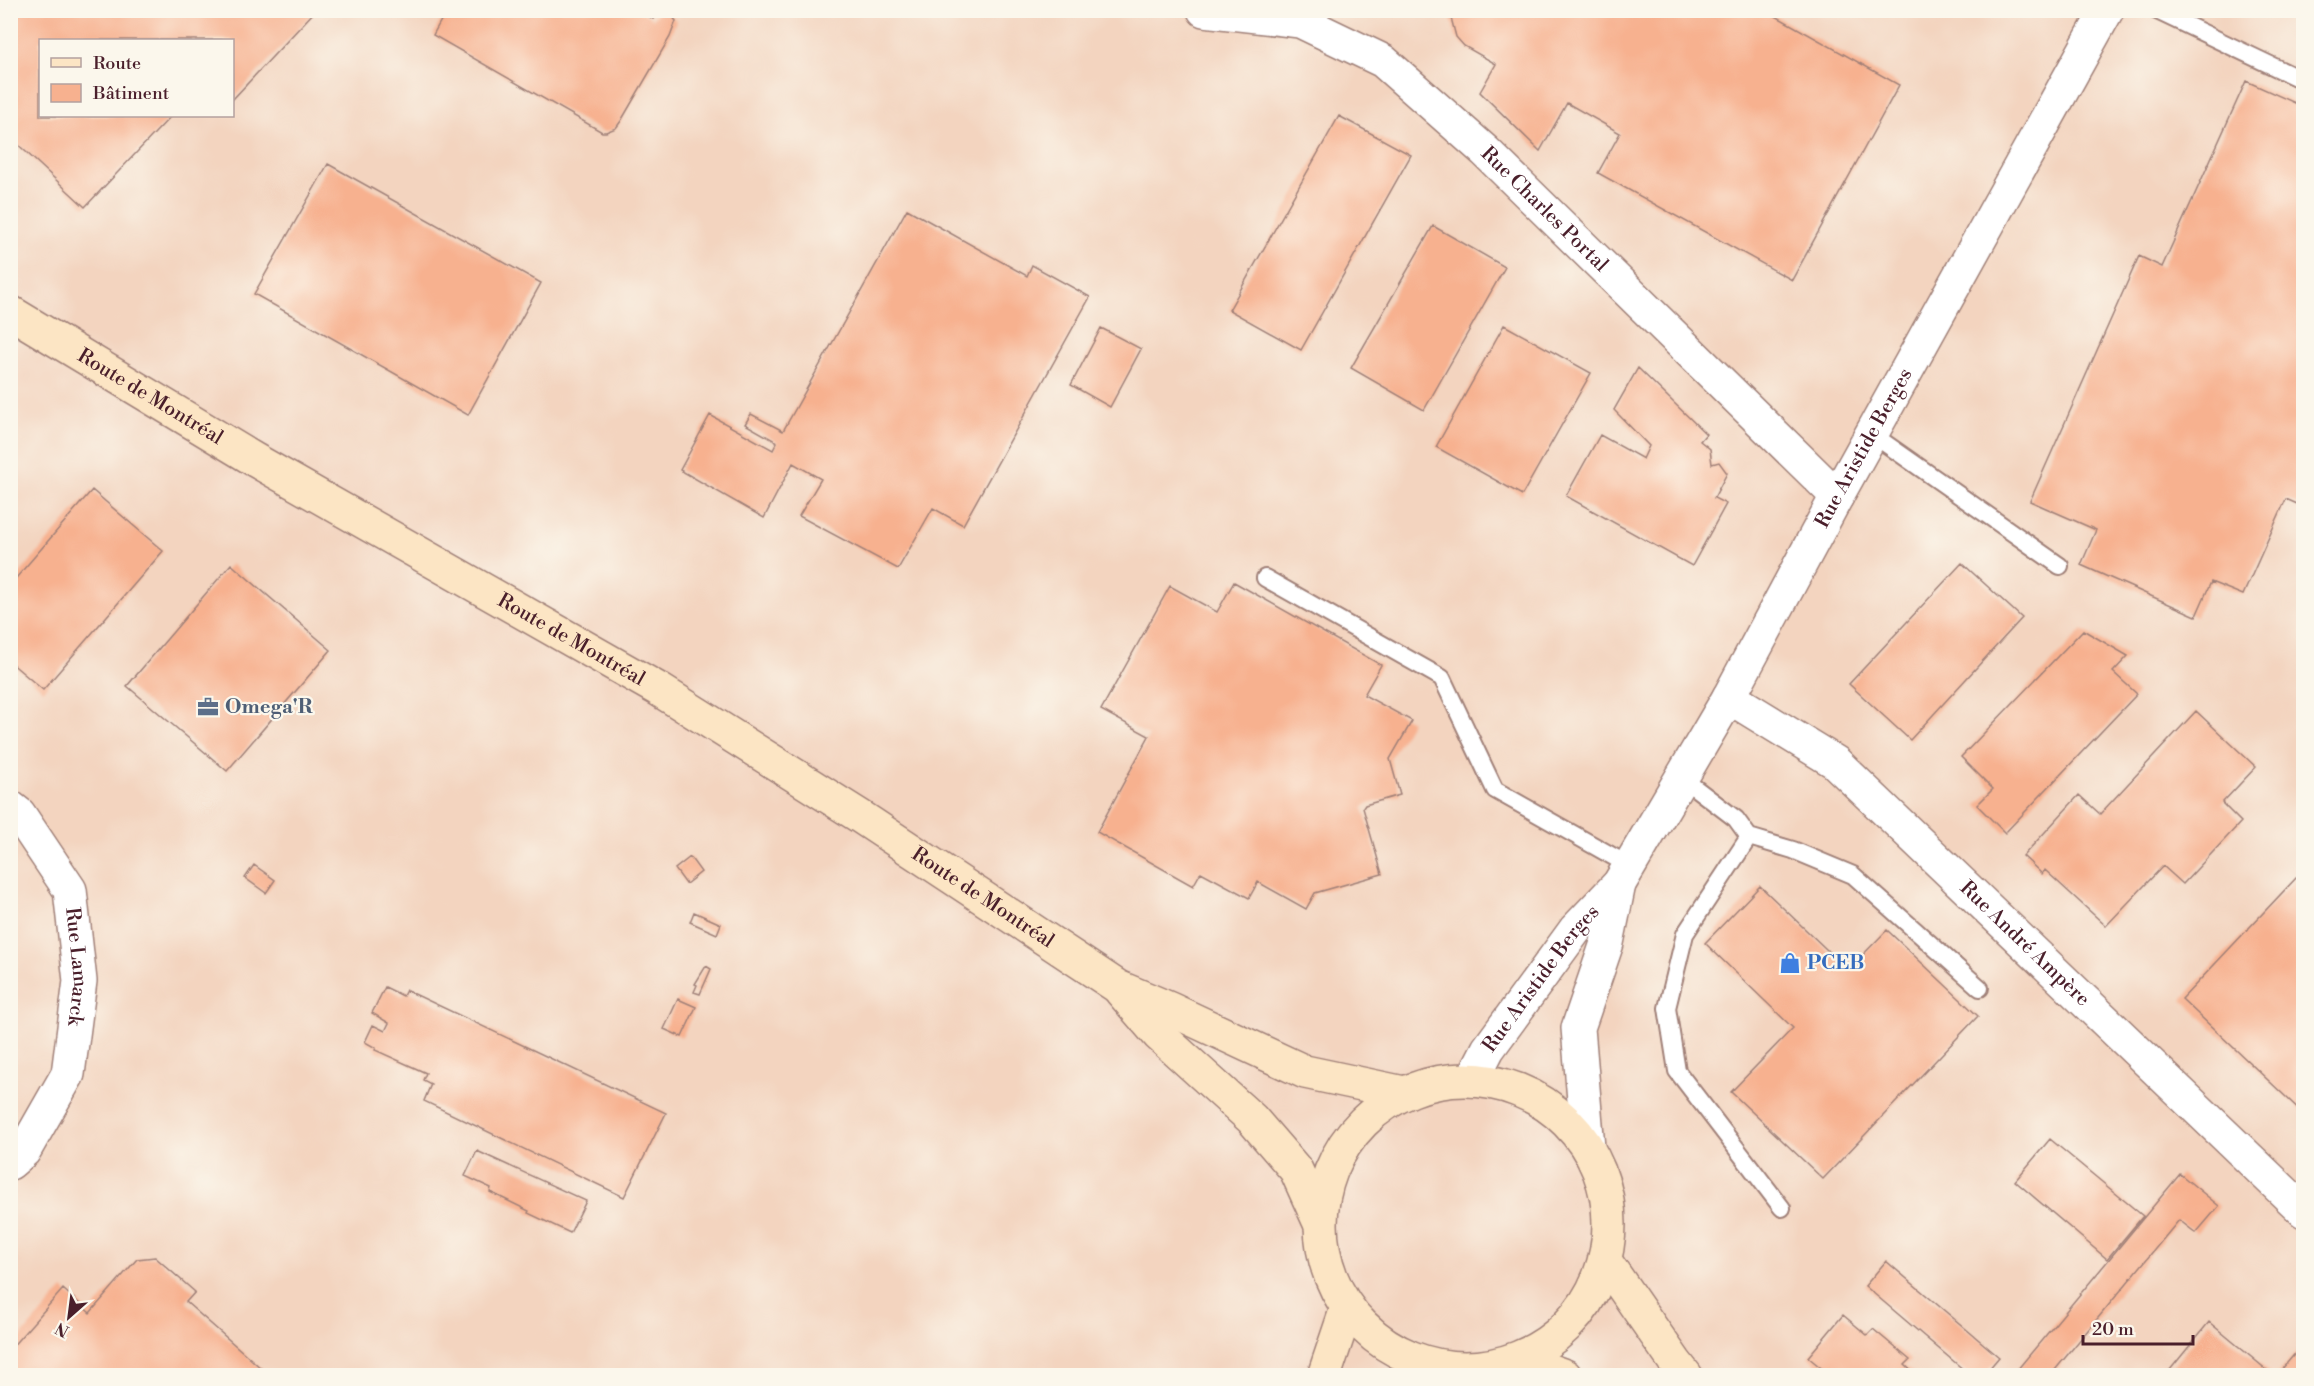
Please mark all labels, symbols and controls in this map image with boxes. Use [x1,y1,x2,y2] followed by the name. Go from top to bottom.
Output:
[39,39,234,117] legend
[93,52,141,75] text: Route
[92,82,170,105] text: Bâtiment
[1475,141,1613,277] street label: Rue Charles Portal
[73,343,228,450] street label: Route de Montréal
[1810,364,1918,532] street label: Rue Aristide Berges
[493,588,650,692] street label: Route de Montréal
[196,695,220,719] office icon: Omega'R
[225,695,314,720] place label: Omega'R
[907,842,1059,954] street label: Route de Montréal
[1954,876,2095,1012] street label: Rue André Ampère
[1477,900,1605,1057] street label: Rue Aristide Berges
[59,906,93,1029] street label: Rue Lamarck
[1778,951,1802,975] shop icon: PCEB
[1807,951,1864,976] place label: PCEB
[39,1287,99,1347] north arrow
[2083,1308,2192,1346] scale bar
[52,1317,73,1341] text: N
[2092,1318,2134,1341] text: 20 m

